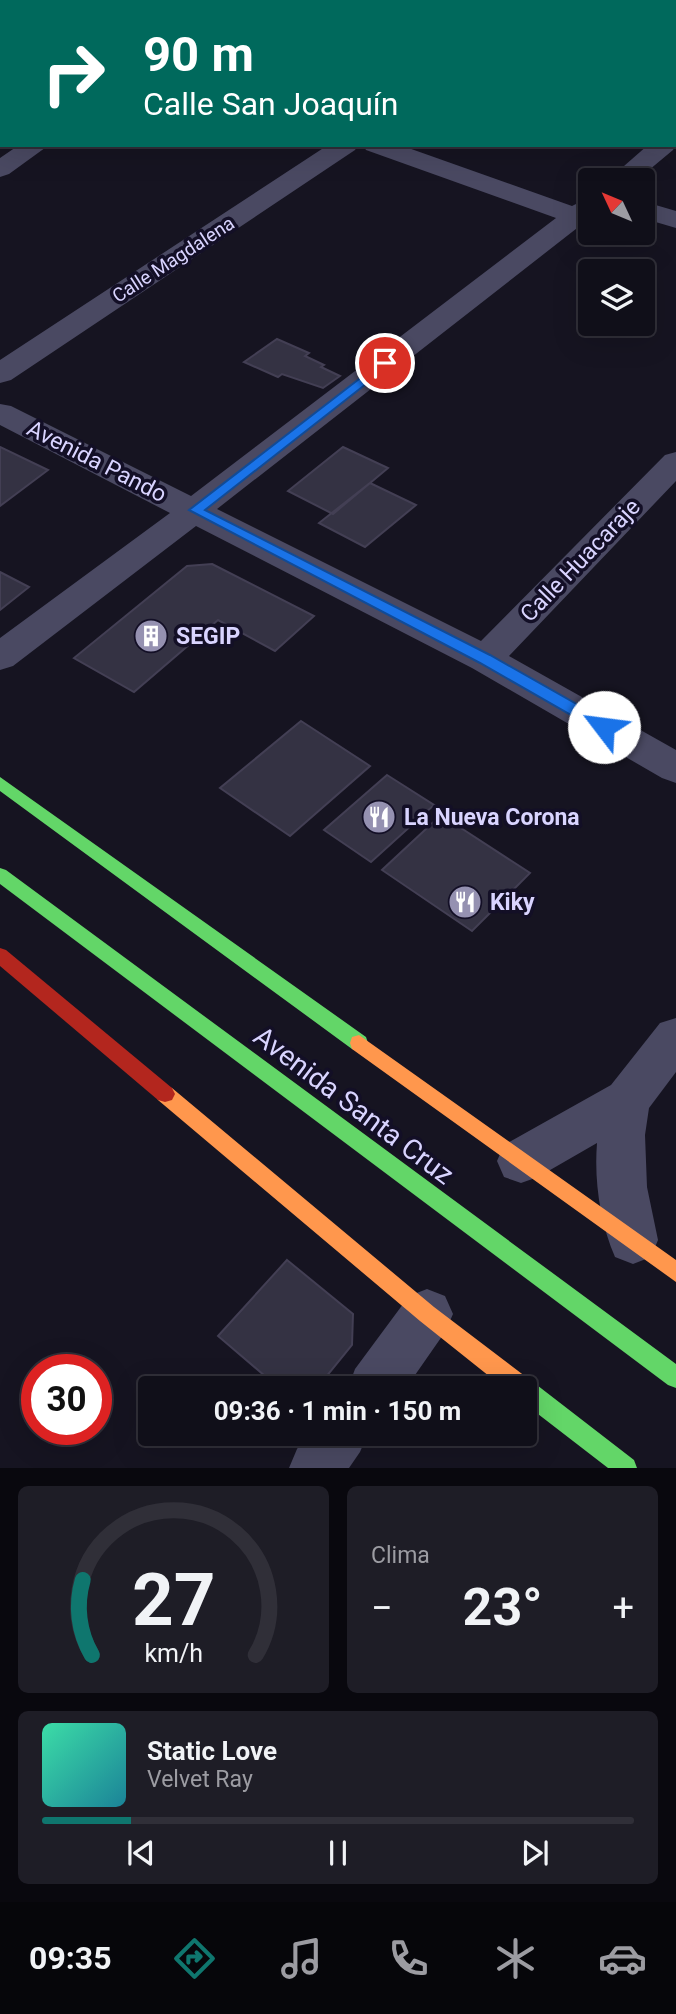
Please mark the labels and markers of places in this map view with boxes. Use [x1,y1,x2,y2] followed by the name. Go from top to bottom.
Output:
[355,333,415,393] pin
[132,617,170,655] building icon: SEGIP
[176,623,240,650] place label: SEGIP
[360,798,398,836] restaurant icon: La Nueva Corona
[404,804,580,831] place label: La Nueva Corona
[446,883,484,921] restaurant icon: Kiky
[490,889,535,916] place label: Kiky

